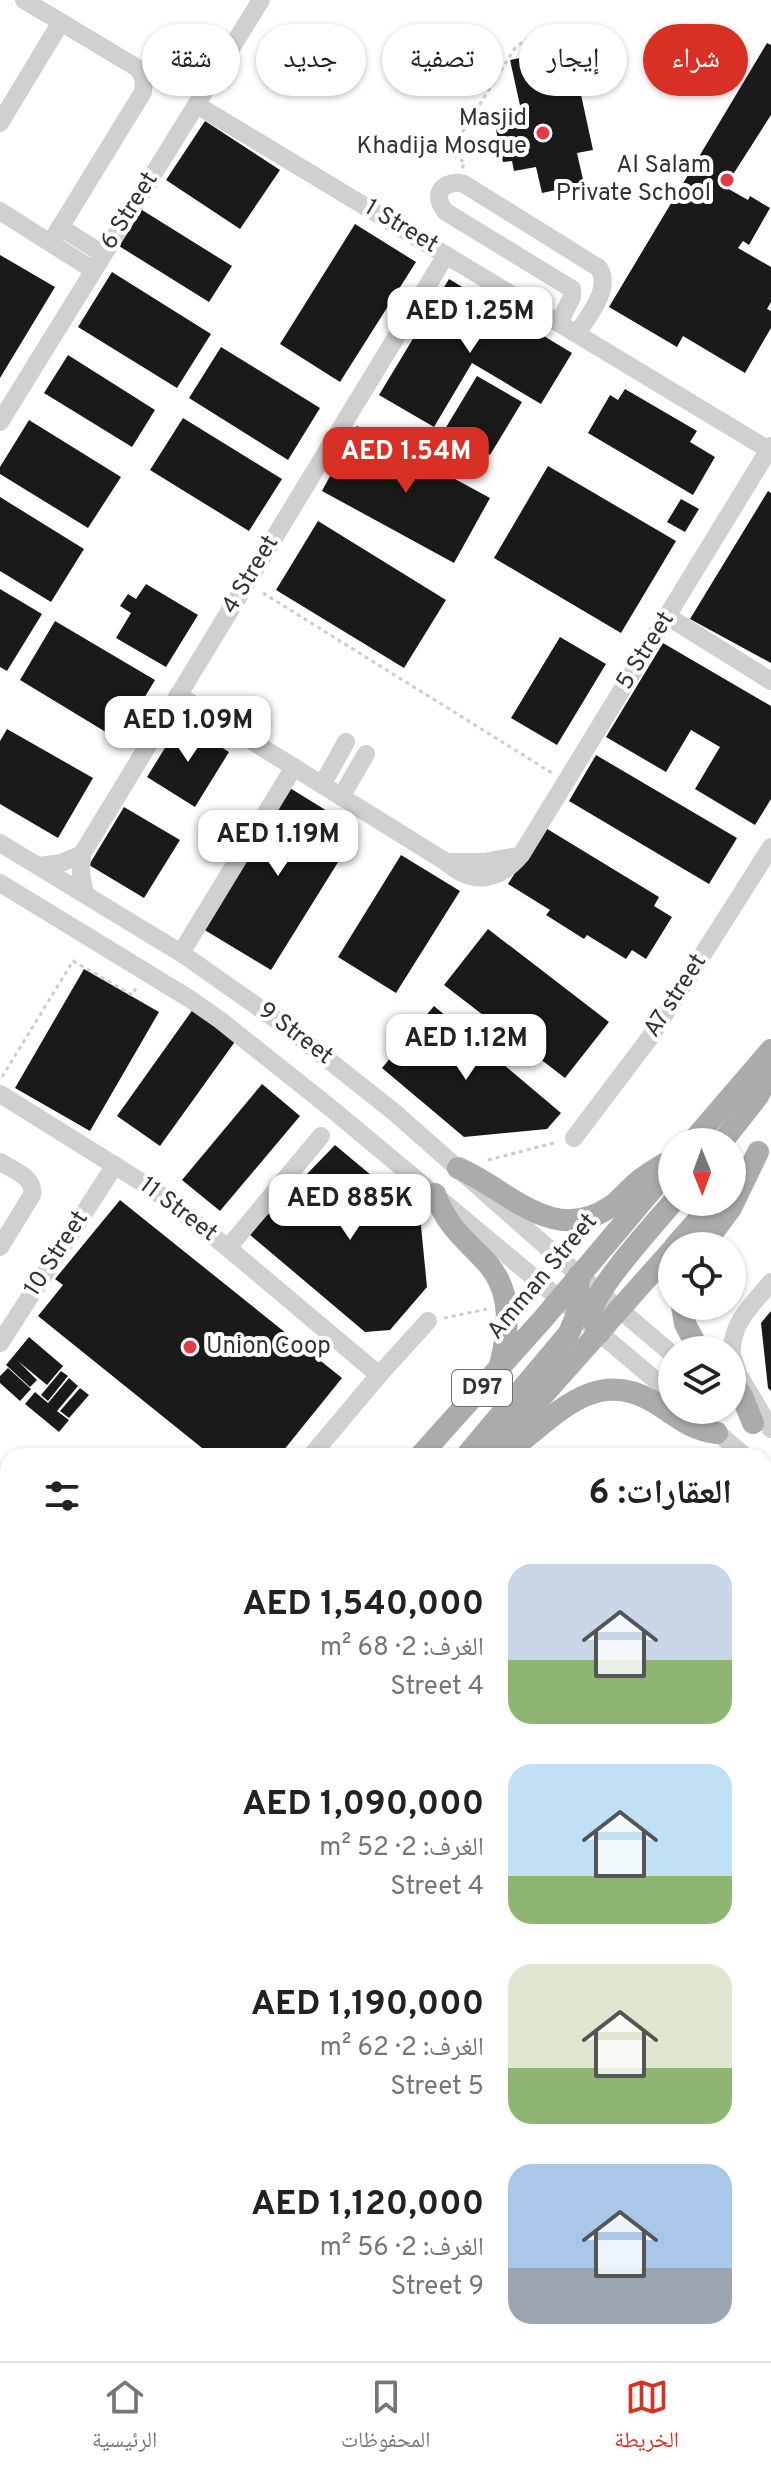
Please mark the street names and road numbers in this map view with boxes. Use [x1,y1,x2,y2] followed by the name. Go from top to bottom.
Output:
[94,167,166,255] street label: 6 Street
[359,193,443,261] street label: 1 Street
[216,530,286,620] street label: 4 Street
[610,606,682,696] street label: 5 Street
[638,949,714,1043] street label: A7 street
[252,996,338,1072] street label: 9 Street
[133,1171,223,1249] street label: 11 Street
[18,1206,96,1302] street label: 10 Street
[482,1208,604,1346] street label: Amman Street
[452,1370,512,1406] road number: D97

